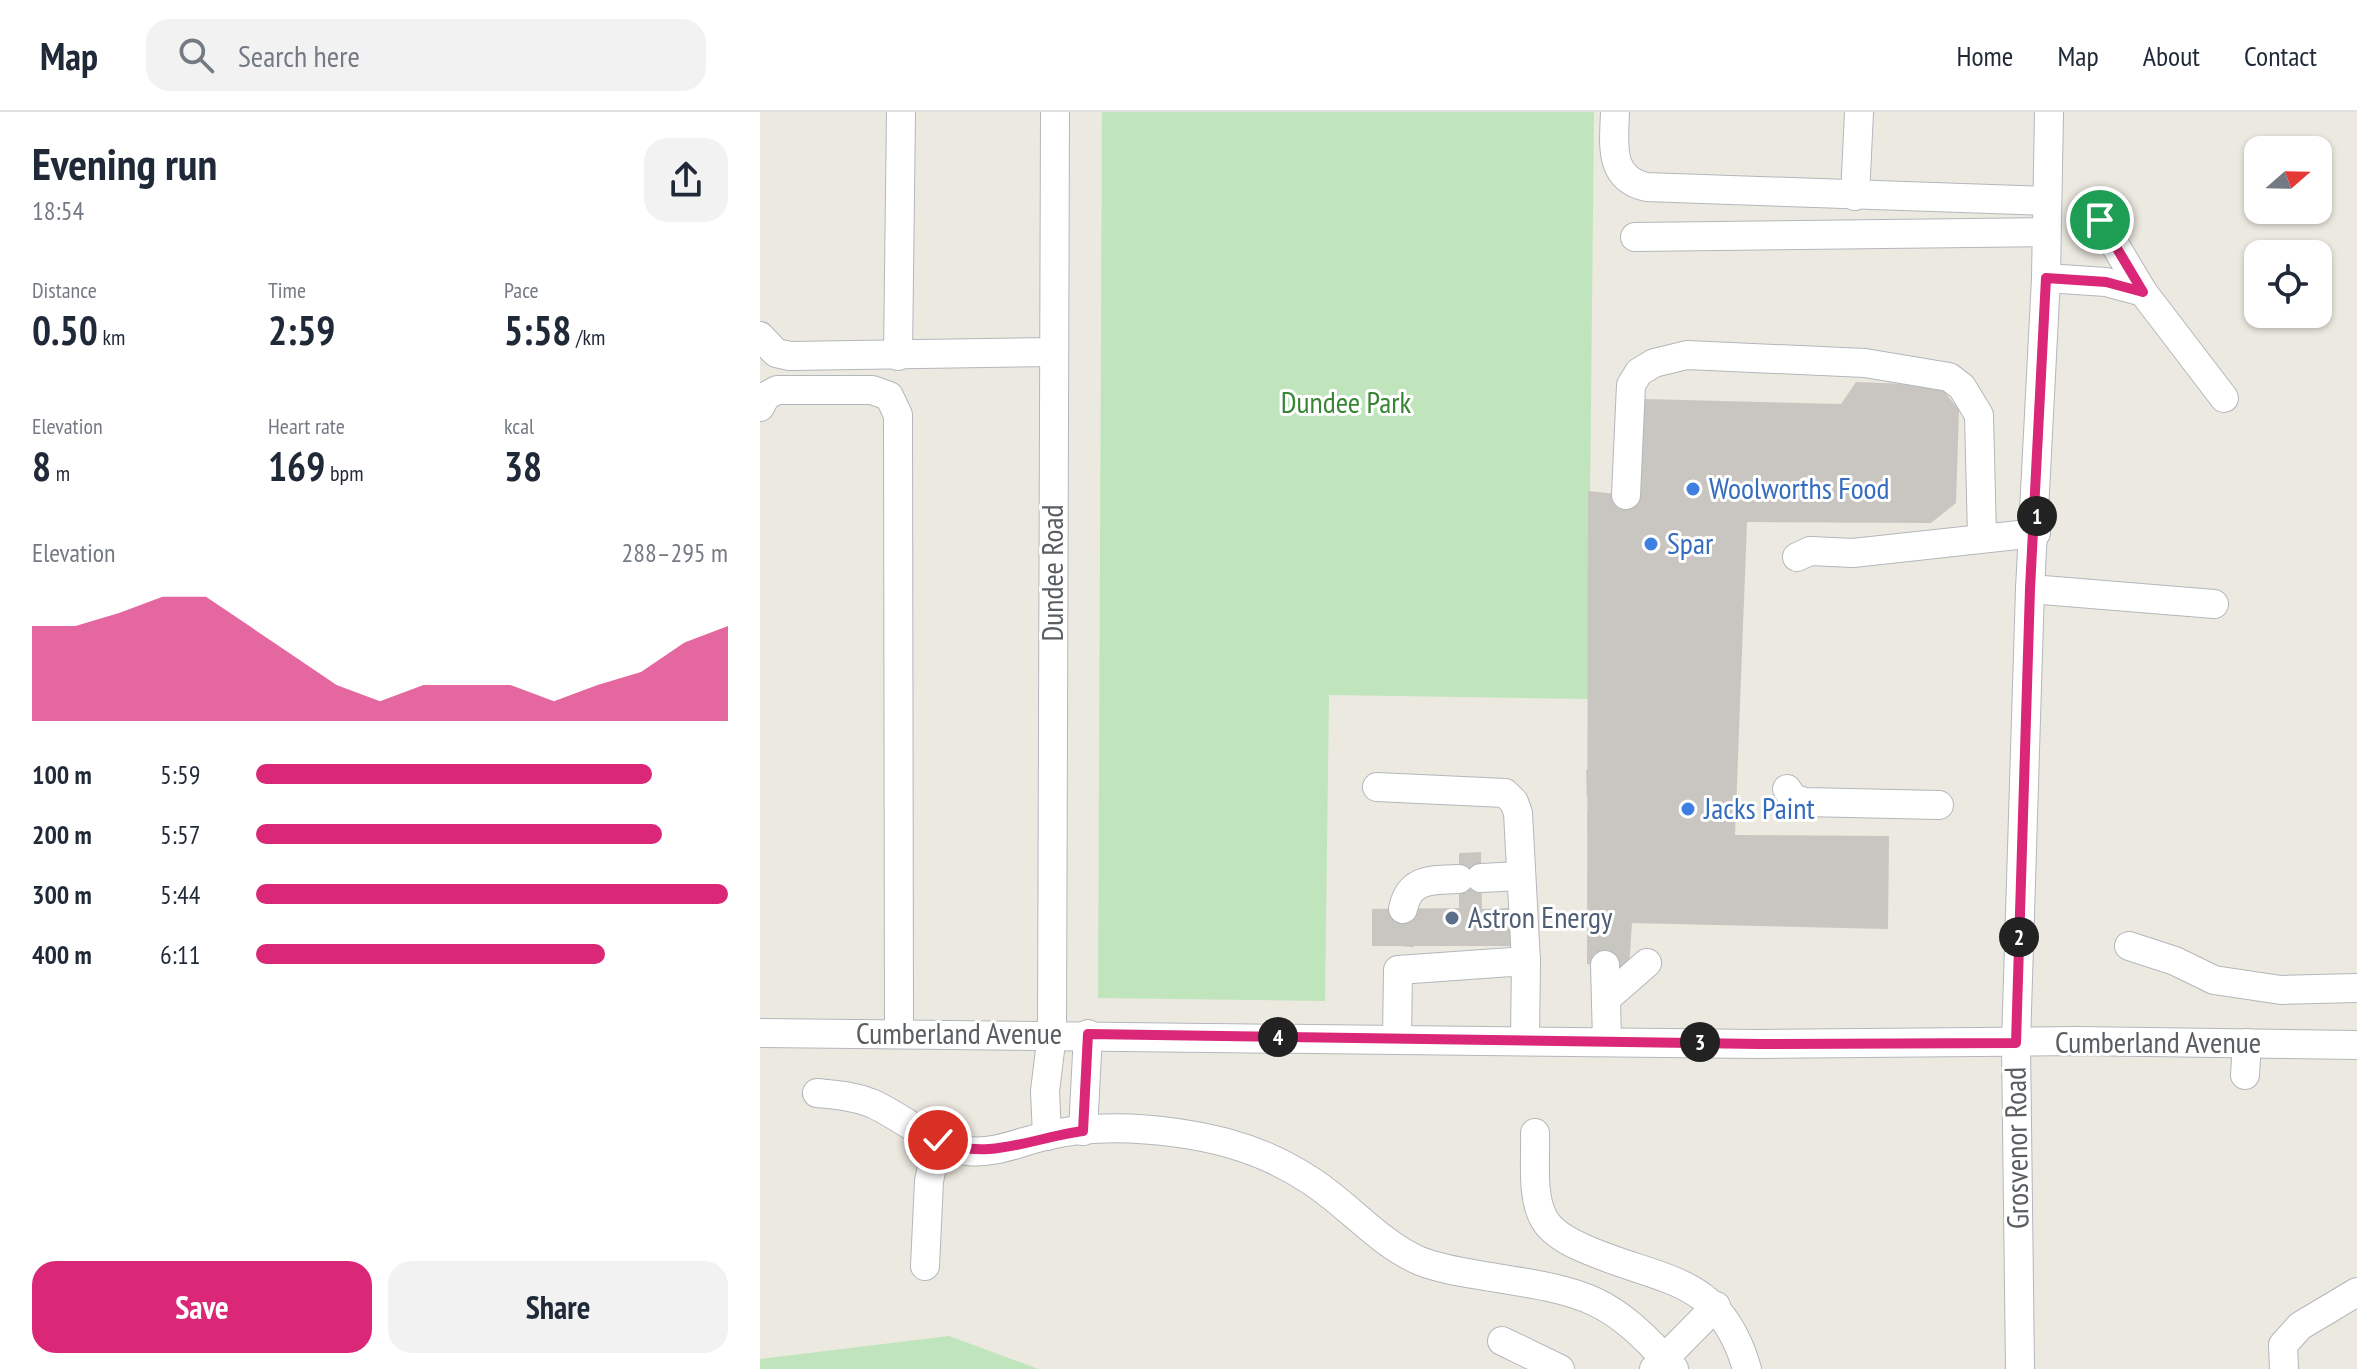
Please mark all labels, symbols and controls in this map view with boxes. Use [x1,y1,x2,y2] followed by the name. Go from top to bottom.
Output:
[146,19,706,91] search box
[40,31,98,80] text: Map
[174,33,218,77] icon: search
[238,36,360,75] text: Search here
[1957,37,2013,74] text: Home
[2057,37,2099,74] text: Map
[2143,37,2200,74] text: About
[2244,37,2317,74] text: Contact
[32,135,217,192] text: Evening run
[2244,136,2332,224] north arrow
[2244,136,2332,328] map controls
[644,138,728,222] button: share
[2066,186,2134,254] pin
[32,194,84,227] text: 18:54
[2078,198,2122,242] icon: arrive
[2244,240,2332,328] button: locate
[32,276,97,304] text: Distance
[268,276,306,304] text: Time
[504,276,539,304] text: Pace
[32,304,98,356] text: 0.50
[268,304,335,356] text: 2:59
[504,304,571,356] text: 5:58
[98,323,125,351] text: km
[571,323,605,351] text: /km
[1281,382,1412,421] park label: Dundee Park
[32,412,103,440] text: Elevation
[268,412,345,440] text: Heart rate
[504,412,534,440] text: kcal
[32,440,51,492] text: 8
[268,440,325,492] text: 169
[504,440,542,492] text: 38
[51,459,70,487] text: m
[325,459,363,487] text: bpm
[1709,468,1890,507] place label: Woolworths Food
[1684,480,1702,498] marker: Woolworths Food
[2017,496,2057,536] pin: 1
[2032,502,2042,530] text: 1
[1032,504,1071,642] street label: Dundee Road
[1667,523,1714,562] place label: Spar
[1642,535,1660,553] marker: Spar
[32,536,115,569] text: Elevation
[622,536,728,569] text: 288–295 m
[32,758,92,791] text: 100 m
[160,758,200,791] text: 5:59
[1703,788,1815,827] place label: Jacks Paint
[1679,800,1697,818] marker: Jacks Paint
[32,818,92,851] text: 200 m
[160,818,200,851] text: 5:57
[32,878,92,911] text: 300 m
[160,878,200,911] text: 5:44
[1468,897,1613,936] place label: Astron Energy
[1443,909,1461,927] marker: Astron Energy
[1999,917,2039,957] pin: 2
[2014,923,2024,951] text: 2
[32,938,92,971] text: 400 m
[160,938,200,971] text: 6:11
[856,1013,1062,1052] street label: Cumberland Avenue
[1258,1017,1298,1057] pin: 4
[1680,1022,1720,1062] pin: 3
[2055,1022,2261,1061] street label: Cumberland Avenue
[1273,1023,1283,1051] text: 4
[1695,1028,1705,1056] text: 3
[1995,1067,2036,1229] street label: Grosvenor Road
[904,1106,972,1174] pin
[916,1118,960,1162] icon: check
[32,1261,372,1353] button: Save
[388,1261,728,1353] button: Share

